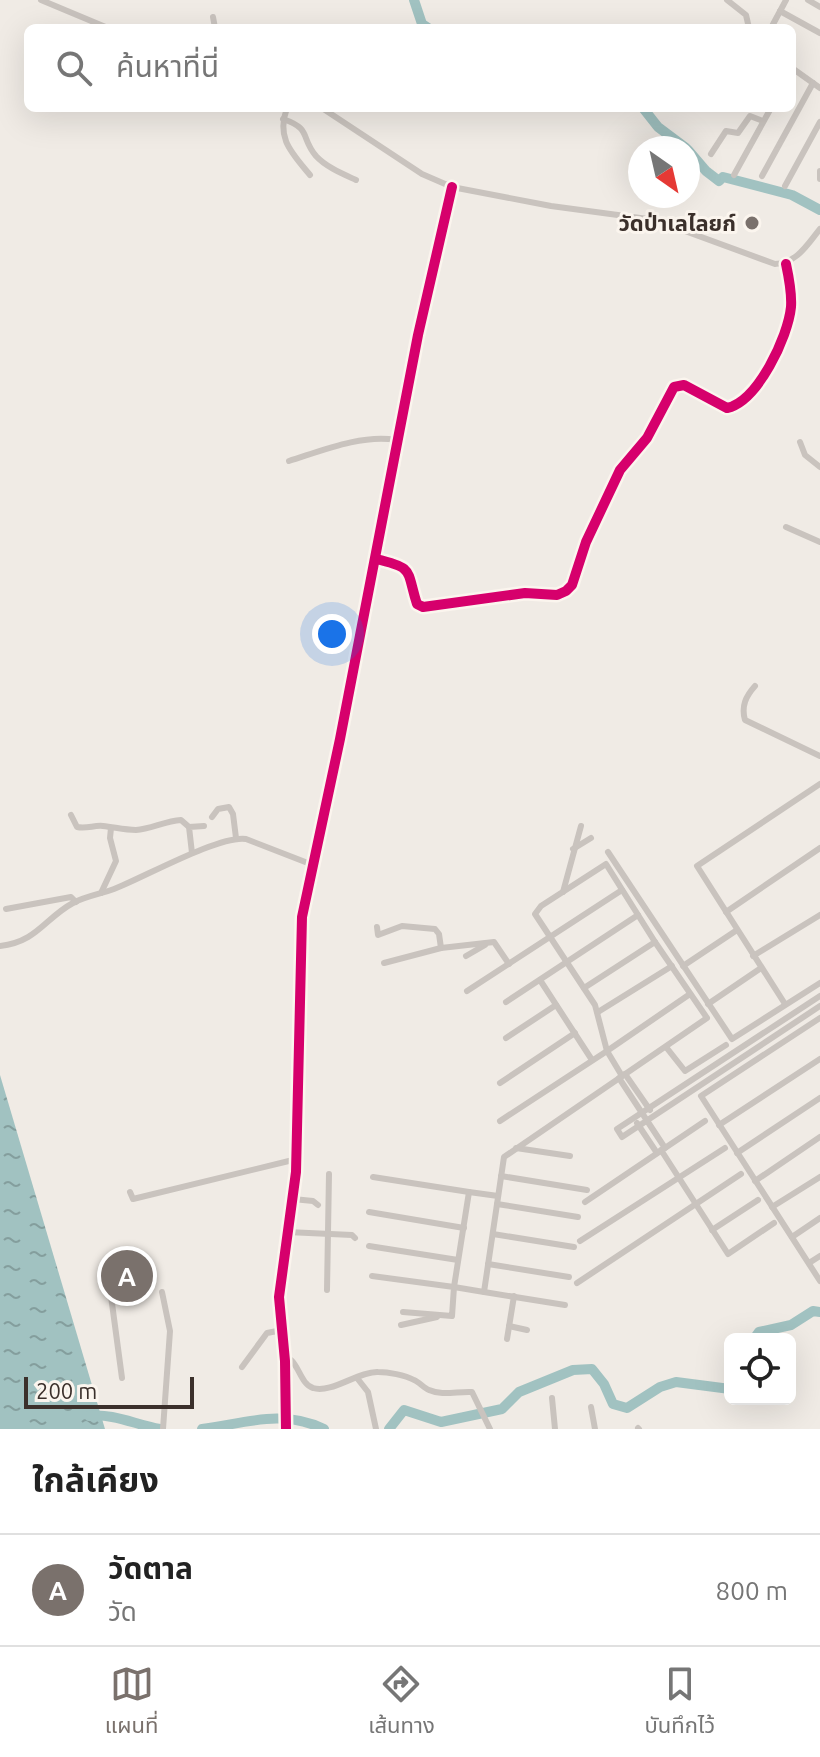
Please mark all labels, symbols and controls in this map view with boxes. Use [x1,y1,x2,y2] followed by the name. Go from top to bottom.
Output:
[24,24,796,112] search box
[52,46,96,90] icon: search
[116,49,219,83] text: ค้นหาที่นี่
[628,136,700,208] north arrow
[618,210,736,235] place label: วัดป่าเลไลยก์
[743,214,761,232] marker: วัดป่าเลไลยก์
[312,614,352,654] your location
[101,1246,153,1306] pin: A
[724,1333,796,1405] map controls
[724,1333,796,1405] button: locate
[24,1373,194,1409] scale bar
[36,1378,97,1403] text: 200 m
[32,1460,159,1498] text: ใกล้เคียง
[108,1551,193,1585] text: วัดตาล
[49,1576,67,1605] text: A
[716,1576,788,1605] text: 800 m
[108,1597,137,1626] text: วัด
[105,1662,159,1743] tab: แผนที่
[368,1662,435,1743] tab: เส้นทาง
[644,1662,715,1743] tab: บันทึกไว้

